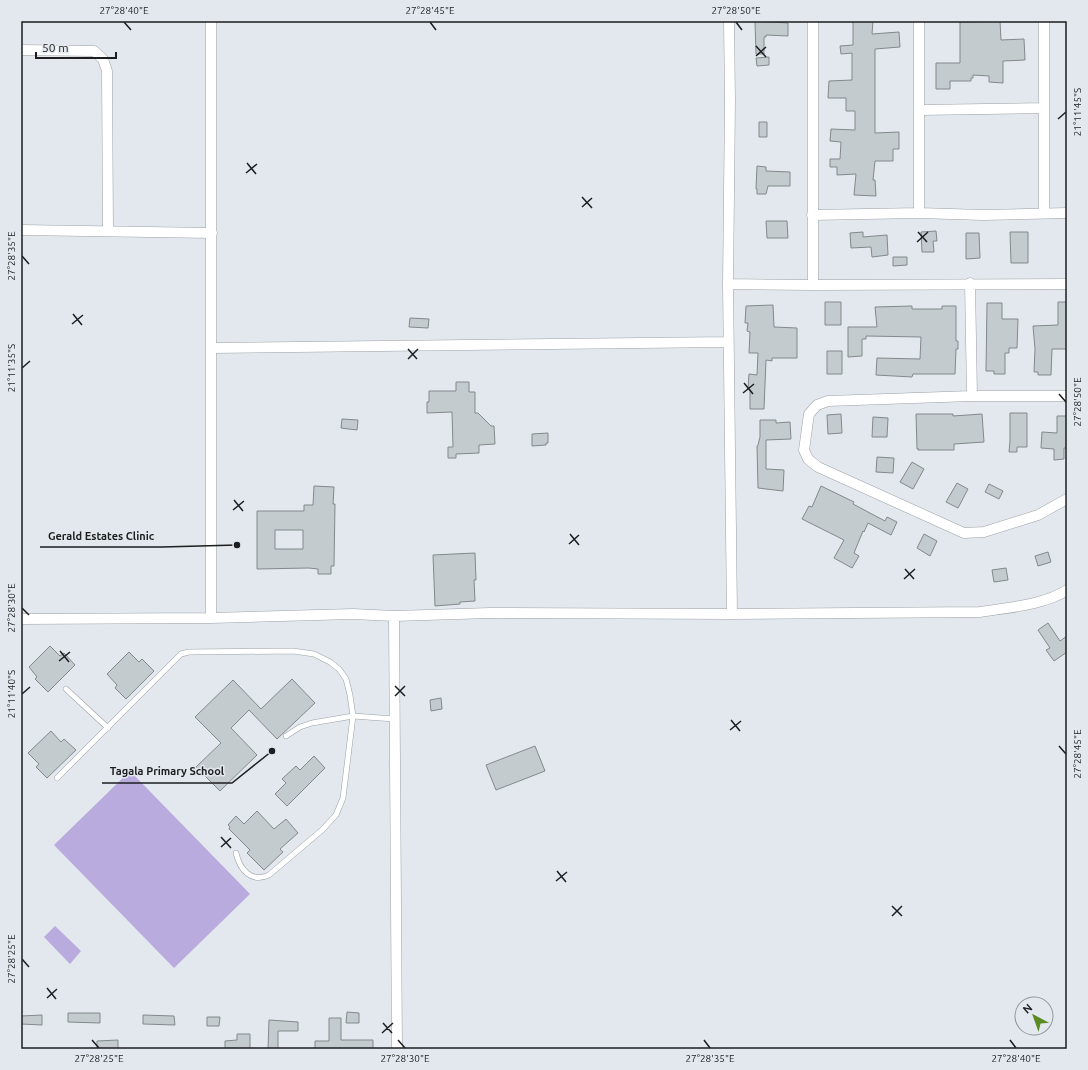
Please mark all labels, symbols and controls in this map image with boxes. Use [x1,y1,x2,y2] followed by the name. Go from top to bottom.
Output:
[99,5,149,16] text: 27°28'40"E
[405,5,455,16] text: 27°28'45"E
[711,5,761,16] text: 27°28'50"E
[36,34,116,60] scale bar
[42,41,69,54] text: 50 m
[1072,88,1083,136] text: 21°11'45"S
[6,231,17,281] text: 27°28'35"E
[6,344,17,392] text: 21°11'35"S
[1072,377,1083,427] text: 27°28'50"E
[40,524,162,547] callout: Gerald Estates Clinic
[48,530,155,542] text: Gerald Estates Clinic
[6,583,17,633] text: 27°28'30"E
[6,670,17,718] text: 21°11'40"S
[1072,729,1083,779] text: 27°28'45"E
[102,760,232,783] callout: Tagala Primary School
[110,765,225,777] text: Tagala Primary School
[6,934,17,984] text: 27°28'25"E
[1014,996,1054,1036] north arrow
[1020,1001,1034,1016] text: N
[74,1053,124,1064] text: 27°28'25"E
[380,1053,430,1064] text: 27°28'30"E
[685,1053,735,1064] text: 27°28'35"E
[991,1053,1041,1064] text: 27°28'40"E

